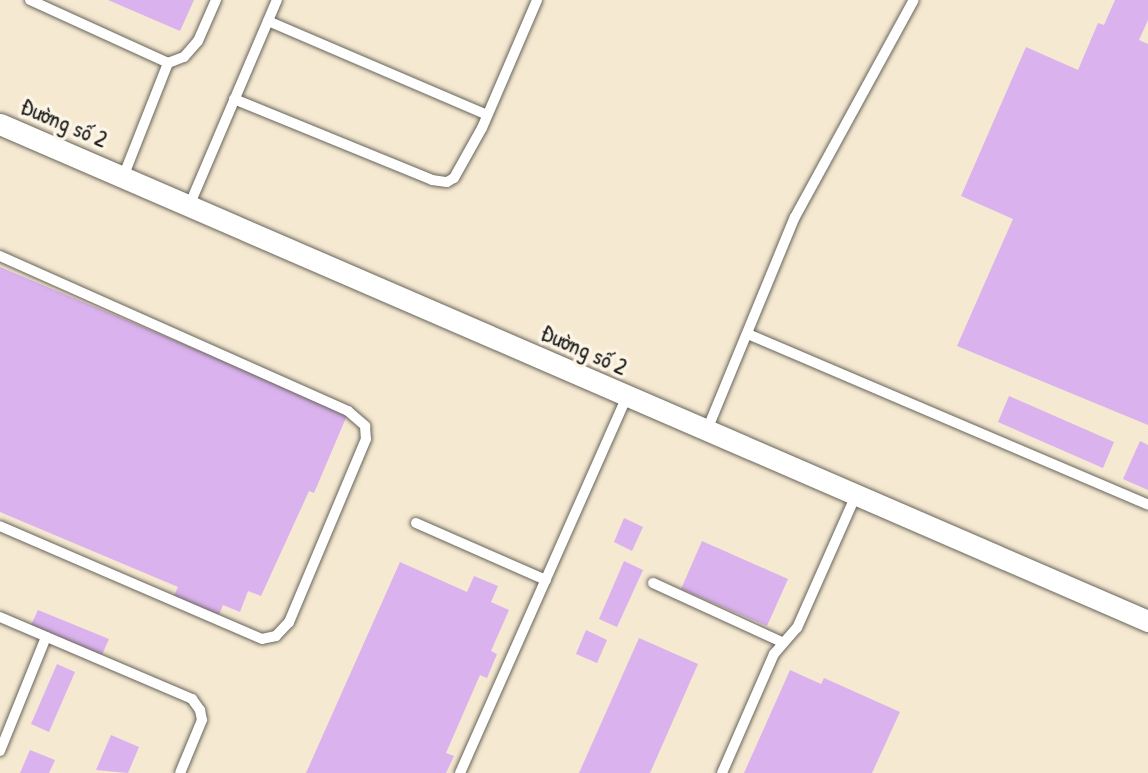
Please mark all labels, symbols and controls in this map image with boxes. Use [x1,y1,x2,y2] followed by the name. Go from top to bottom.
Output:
[17,92,111,154] street label: Đường số 2
[537,319,631,381] street label: Đường số 2

